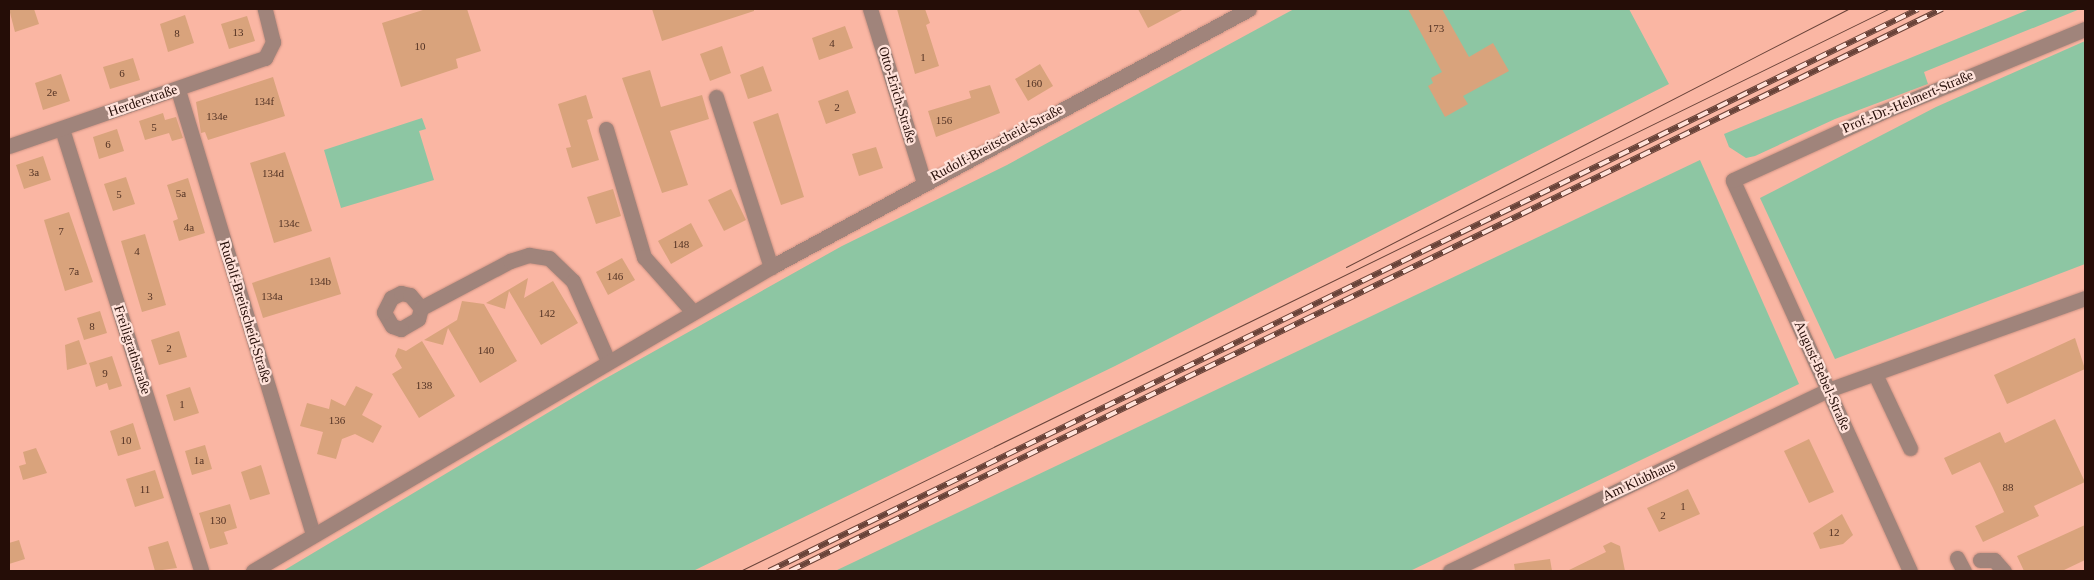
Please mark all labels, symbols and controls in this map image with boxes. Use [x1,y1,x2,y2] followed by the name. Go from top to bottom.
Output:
[1428,21,1444,35] house number: 173
[232,25,244,39] house number: 13
[174,26,180,40] house number: 8
[829,36,835,50] house number: 4
[414,39,426,53] house number: 10
[874,45,920,145] street label: Otto-Erich-Straße
[920,50,926,64] house number: 1
[119,66,125,80] house number: 6
[1840,67,1976,137] street label: Prof.-Dr.-Helmert-Straße
[1026,76,1042,90] house number: 160
[106,81,180,121] street label: Herderstraße
[47,85,57,99] house number: 2e
[254,94,274,108] house number: 134f
[834,100,840,114] house number: 2
[928,101,1066,185] street label: Rudolf-Breitscheid-Straße
[206,109,228,123] house number: 134e
[936,113,952,127] house number: 156
[151,120,157,134] house number: 5
[105,137,111,151] house number: 6
[29,165,39,179] house number: 3a
[262,166,284,180] house number: 134d
[176,186,186,200] house number: 5a
[116,187,122,201] house number: 5
[278,216,300,230] house number: 134c
[184,220,194,234] house number: 4a
[58,224,64,238] house number: 7
[673,237,689,251] house number: 148
[215,239,275,385] street label: Rudolf-Breitscheid-Straße
[134,244,140,258] house number: 4
[69,264,79,278] house number: 7a
[607,269,623,283] house number: 146
[309,274,331,288] house number: 134b
[147,289,153,303] house number: 3
[261,289,283,303] house number: 134a
[110,303,154,397] street label: Freiligrathstraße
[539,306,555,320] house number: 142
[89,319,95,333] house number: 8
[1790,319,1854,433] street label: August-Bebel-Straße
[166,341,172,355] house number: 2
[478,343,494,357] house number: 140
[102,366,108,380] house number: 9
[416,378,432,392] house number: 138
[179,397,185,411] house number: 1
[329,413,345,427] house number: 136
[120,433,132,447] house number: 10
[194,453,204,467] house number: 1a
[1600,457,1678,505] street label: Am Klubhaus
[2002,480,2014,494] house number: 88
[140,482,150,496] house number: 11
[1680,499,1686,513] house number: 1
[1660,508,1666,522] house number: 2
[210,513,226,527] house number: 130
[1828,525,1840,539] house number: 12

